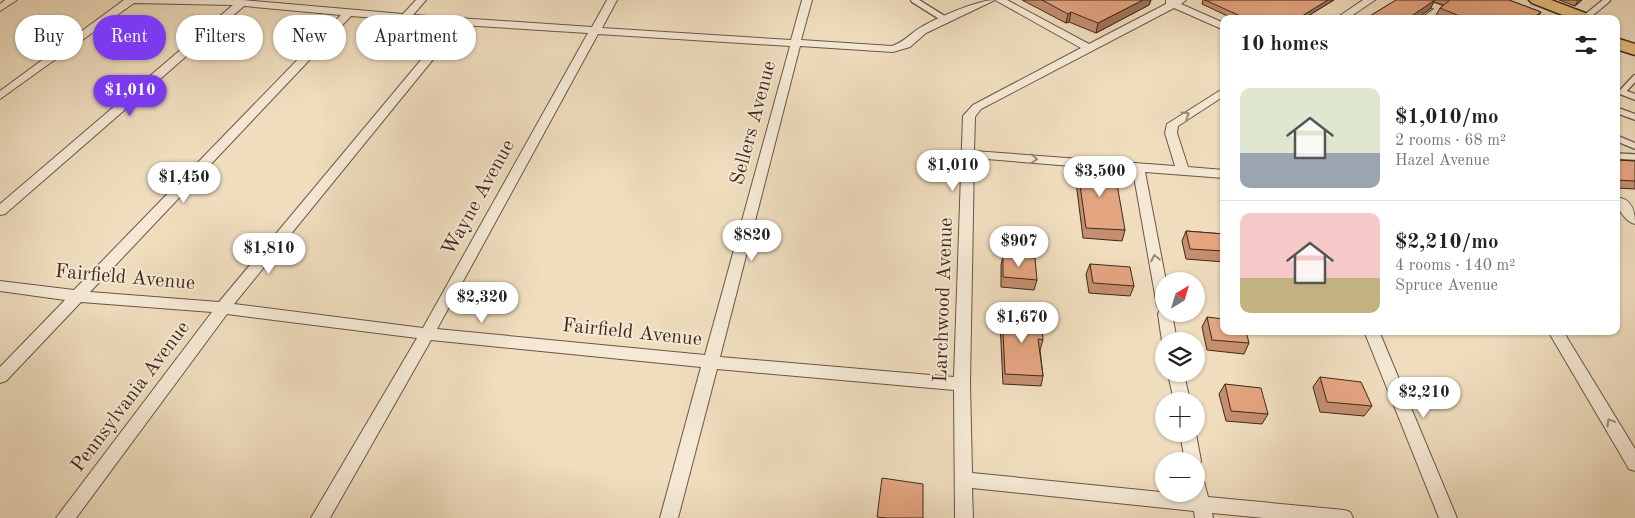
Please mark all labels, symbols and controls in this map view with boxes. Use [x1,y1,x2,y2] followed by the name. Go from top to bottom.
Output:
[15,15,83,60] chip: Buy
[93,15,166,60] chip: Rent
[176,15,263,60] chip: Filters
[273,15,346,60] chip: New
[356,15,476,60] chip: Apartment
[1572,31,1600,59] icon: filters
[1240,34,1328,55] text: 10 homes
[728,59,780,187] street label: Sellers Avenue
[89,74,171,117] pin: $1,010
[105,83,155,99] text: $1,010
[1395,107,1499,128] text: $1,010/mo
[1280,108,1340,168] icon: home
[1181,112,1190,121] one-way arrow
[1395,133,1506,149] text: 2 rooms · 68 m²
[439,137,519,259] street label: Wayne Avenue
[912,150,994,192] pin: $1,010
[1395,153,1490,169] text: Hazel Avenue
[1031,154,1039,165] one-way arrow
[1059,156,1141,198] pin: $3,500
[928,158,978,174] text: $1,010
[143,162,225,204] pin: $1,450
[1075,164,1125,180] text: $3,500
[159,170,209,186] text: $1,450
[931,217,957,383] street label: Larchwood Avenue
[722,220,782,262] pin: $820
[989,226,1049,268] pin: $907
[733,228,771,244] text: $820
[228,232,310,275] pin: $1,810
[1395,232,1499,253] text: $2,210/mo
[1280,233,1340,293] icon: home
[1000,234,1038,250] text: $907
[244,241,294,257] text: $1,810
[1150,254,1160,263] one-way arrow
[1395,258,1515,274] text: 4 rooms · 140 m²
[54,262,196,294] street label: Fairfield Avenue
[1155,272,1205,322] north arrow
[1155,272,1205,502] map controls
[1395,278,1498,294] text: Spruce Avenue
[441,282,523,324] pin: $2,320
[457,290,507,306] text: $2,320
[981,302,1063,344] pin: $1,670
[997,310,1047,326] text: $1,670
[561,316,703,350] street label: Fairfield Avenue
[68,318,194,476] street label: Pennsylvania Avenue
[1155,332,1205,382] button: layers
[1383,376,1465,419] pin: $2,210
[1399,385,1449,401] text: $2,210
[1155,392,1205,442] button: +
[1606,418,1616,427] one-way arrow
[1155,452,1205,502] button: −

